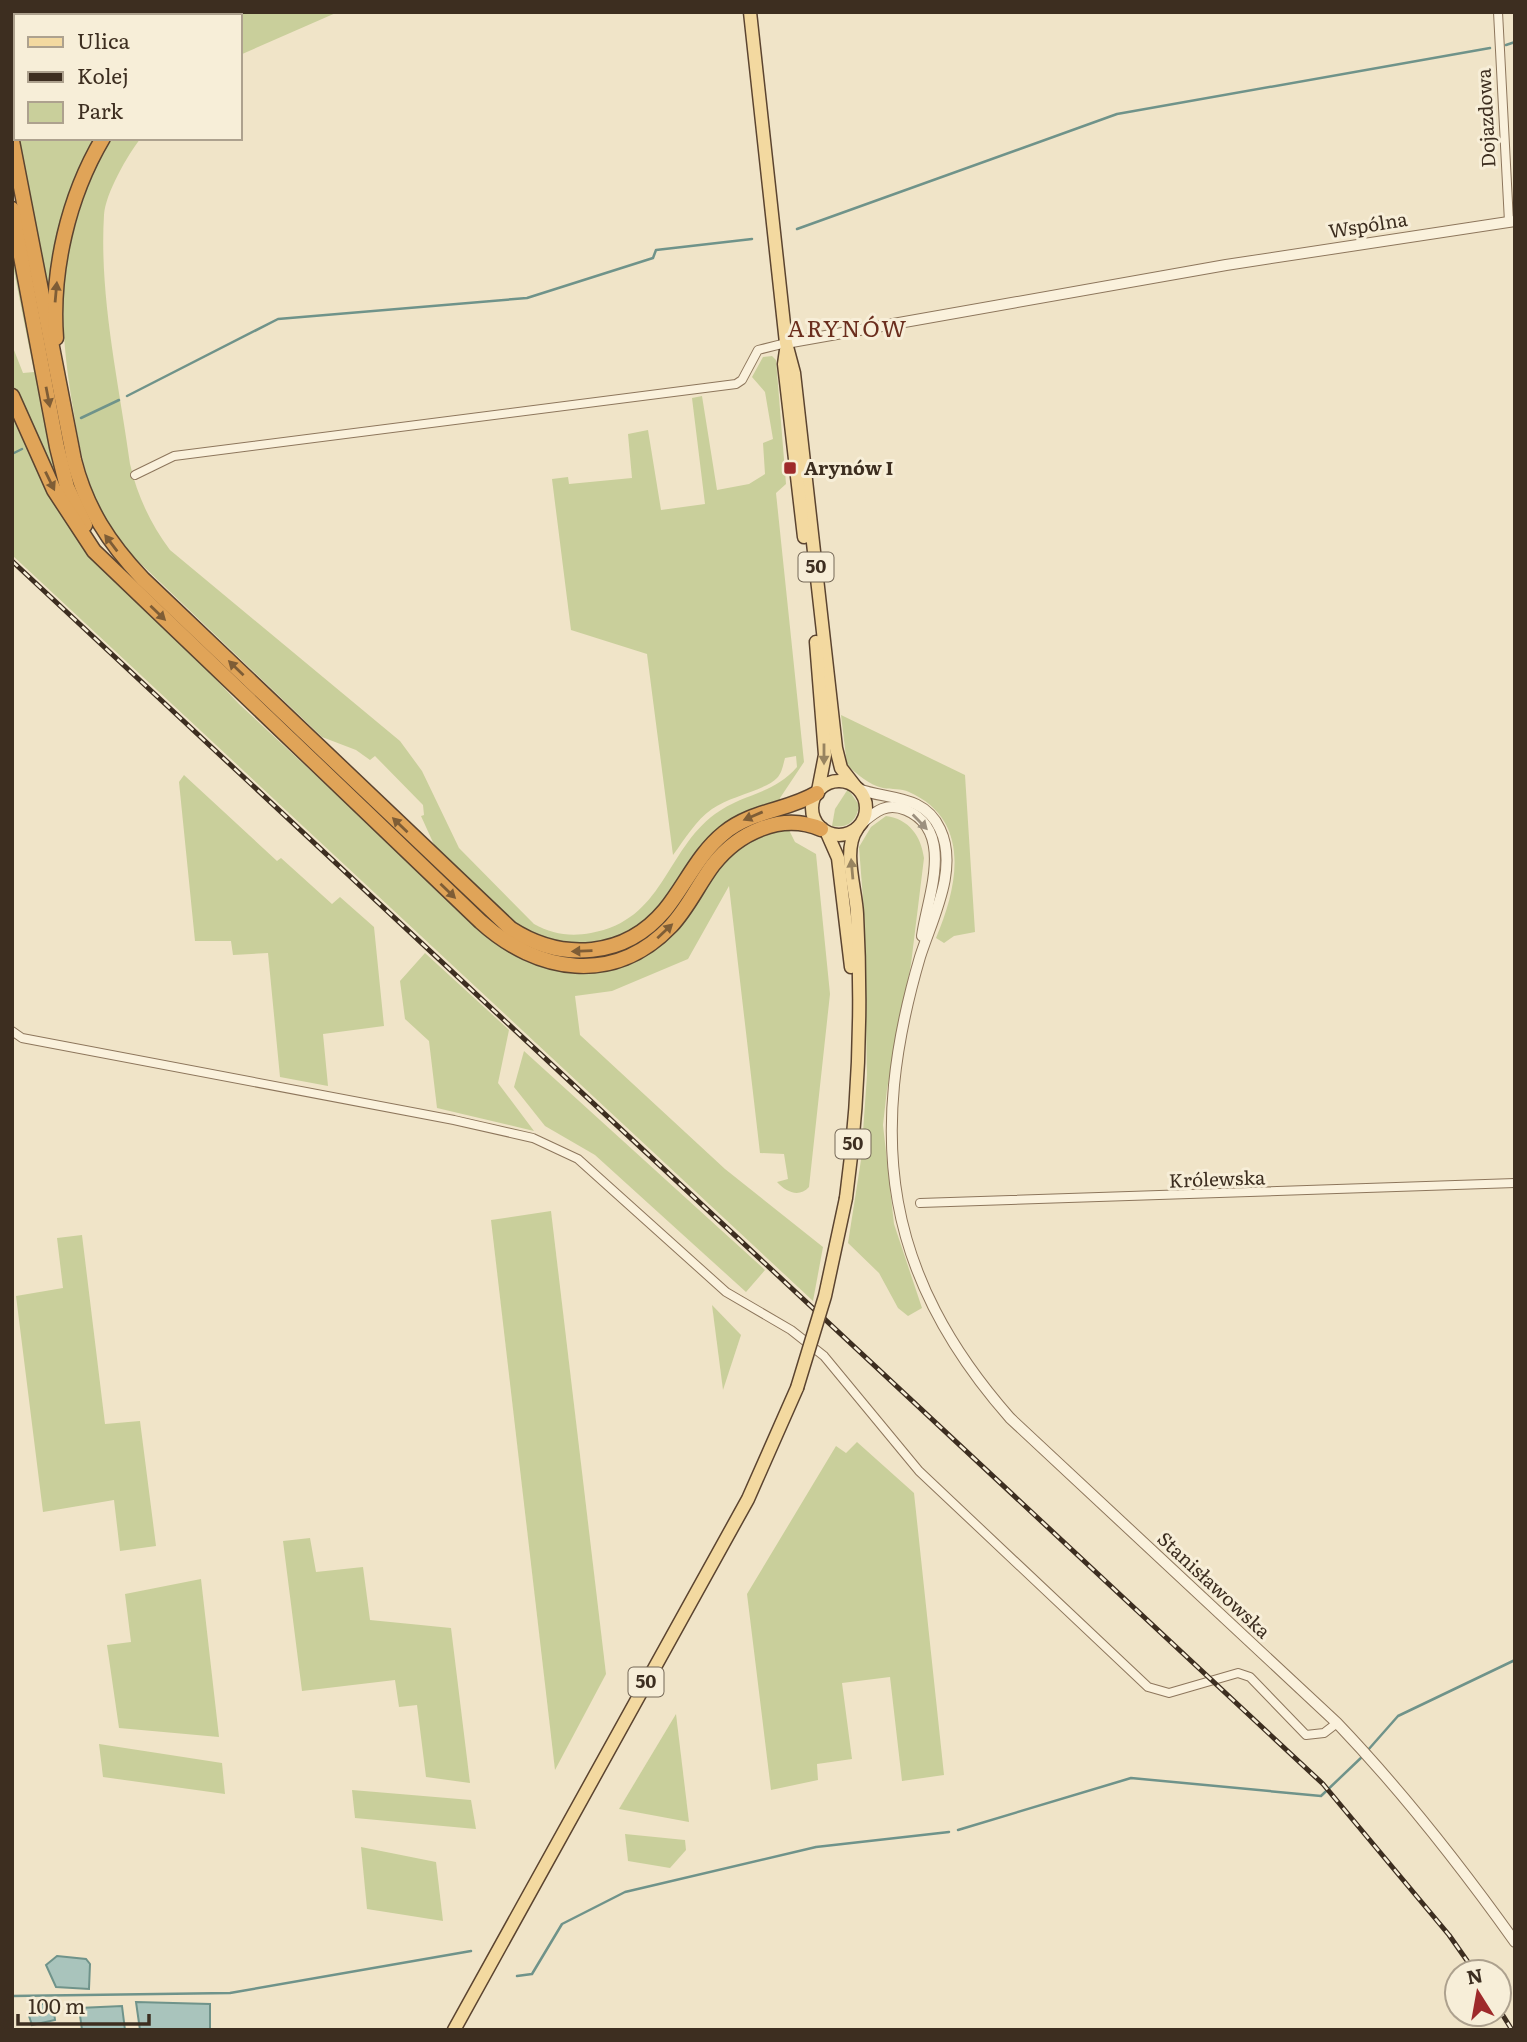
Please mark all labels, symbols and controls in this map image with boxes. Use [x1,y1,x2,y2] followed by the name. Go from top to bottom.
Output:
[14,14,242,140] legend
[77,24,131,55] text: Ulica
[77,59,129,90] text: Kolej
[1468,67,1502,168] street label: Dojazdowa
[77,94,123,125] text: Park
[1326,204,1410,244] street label: Wspólna
[51,281,62,303] one-way arrow
[788,310,908,344] district label: ARYNÓW
[42,386,53,408] one-way arrow
[804,453,894,481] place label: Arynów I
[782,460,798,476] marker: Arynów I
[44,471,55,491] one-way arrow
[104,535,119,553] one-way arrow
[798,552,834,582] road number: 50
[149,605,166,622] one-way arrow
[228,660,245,676] one-way arrow
[818,743,830,765] one-way arrow
[742,811,763,822] one-way arrow
[911,813,927,830] one-way arrow
[392,818,409,834] one-way arrow
[847,858,858,880] one-way arrow
[439,882,456,898] one-way arrow
[656,923,673,939] one-way arrow
[570,945,592,957] one-way arrow
[836,1129,870,1158] road number: 50
[1168,1162,1266,1194] street label: Królewska
[1152,1524,1278,1645] street label: Stanisławowska
[628,1667,664,1696] road number: 50
[1443,1958,1513,2028] north arrow
[1464,1960,1485,1991] text: N
[18,1982,149,2026] scale bar
[28,1989,85,2020] text: 100 m

